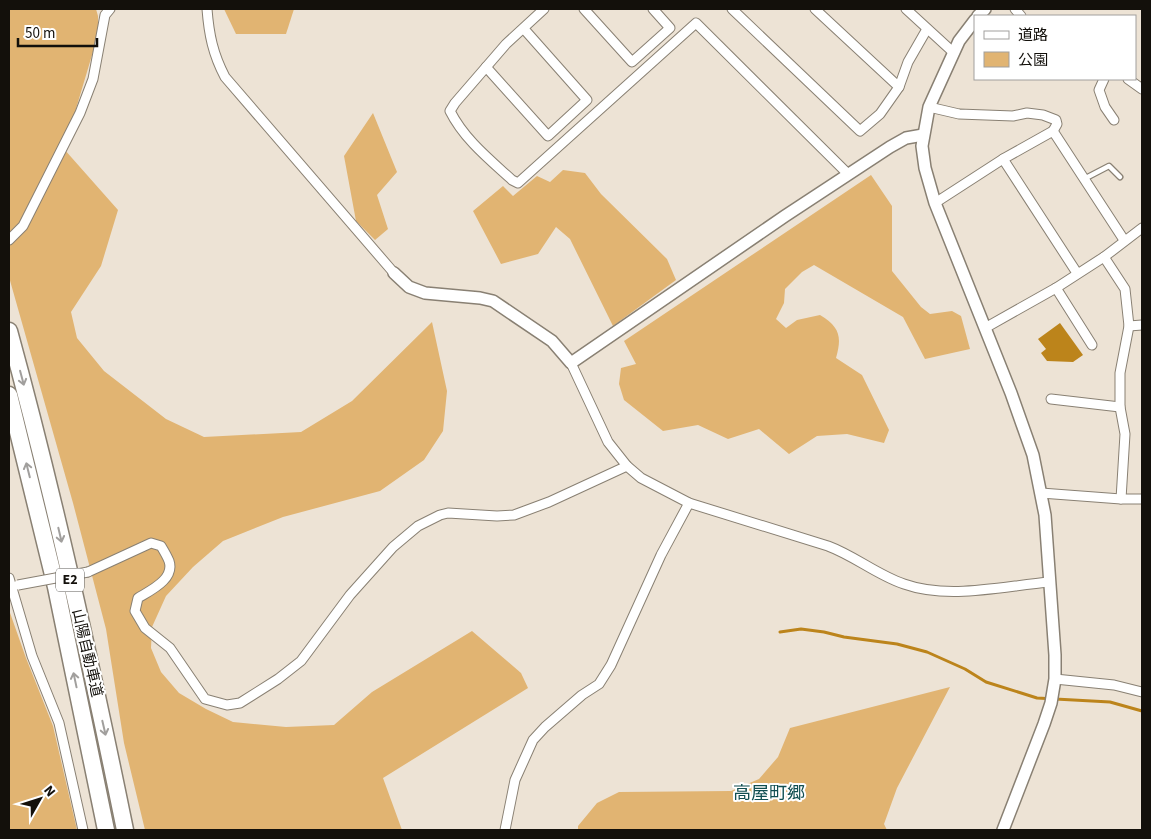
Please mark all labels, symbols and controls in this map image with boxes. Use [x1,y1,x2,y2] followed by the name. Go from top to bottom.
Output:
[18,15,96,47] scale bar
[974,15,1136,80] legend
[25,23,55,44] text: 50 m
[1018,25,1048,46] text: 道路
[1018,50,1048,71] text: 公園
[17,369,27,385] one-way arrow
[23,462,32,478] one-way arrow
[56,527,65,543] one-way arrow
[56,568,84,592] road number: E2
[67,607,107,699] street label: 山陽自動車道
[70,672,79,688] one-way arrow
[100,720,109,736] one-way arrow
[15,774,65,824] north arrow
[733,781,805,806] district label: 高屋町郷
[39,782,60,801] text: N

